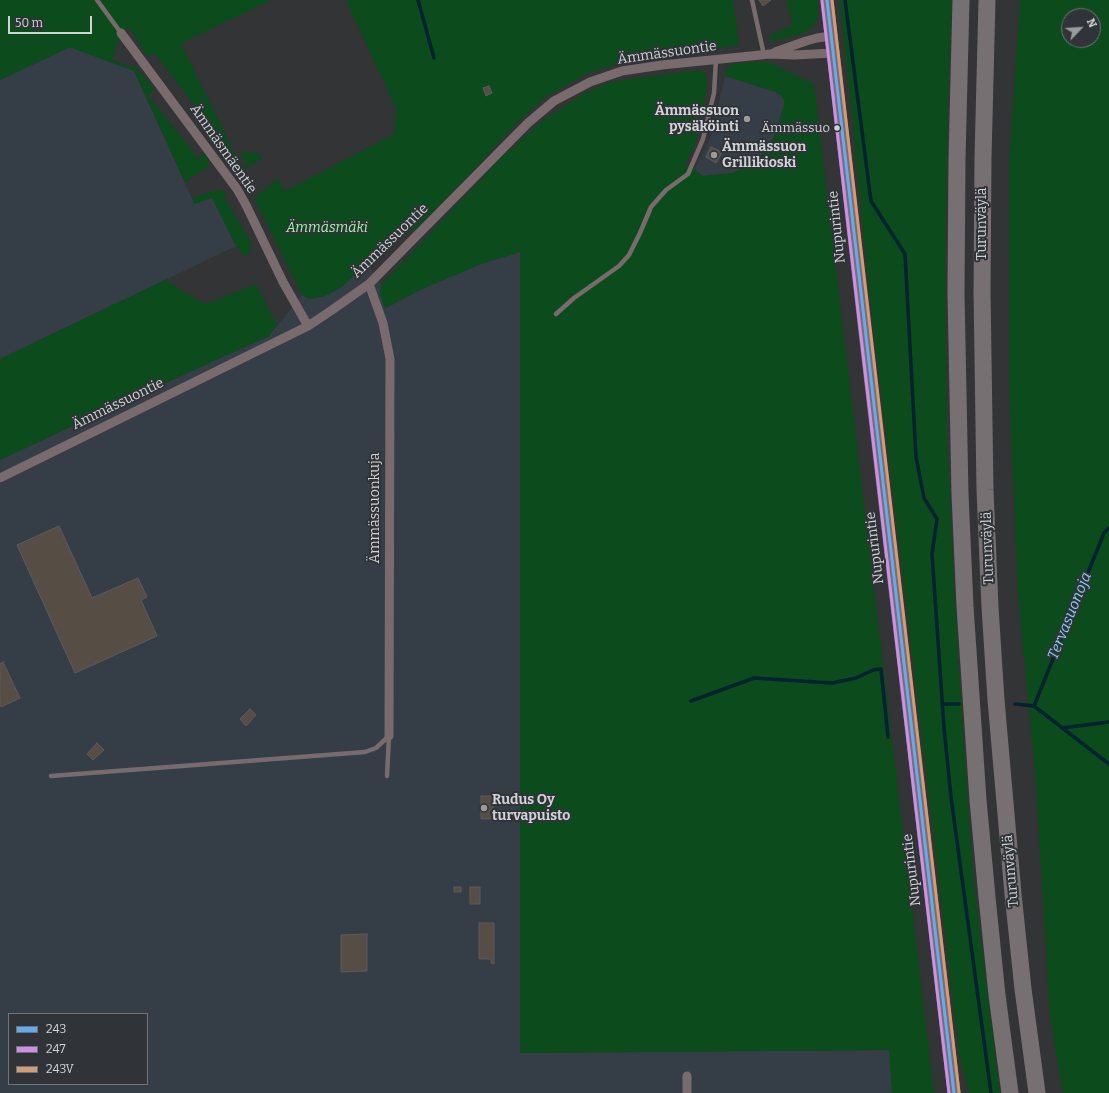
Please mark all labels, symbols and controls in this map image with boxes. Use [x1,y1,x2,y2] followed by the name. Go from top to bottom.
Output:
[10,8,94,34] scale bar
[1061,8,1101,48] north arrow
[15,16,43,30] text: 50 m
[1084,17,1099,30] text: N
[616,38,718,68] street label: Ämmässuontie
[186,101,260,197] street label: Ämmäsmäentie
[655,103,739,136] place label: Ämmässuon pysäköinti
[742,114,752,124] marker: Ämmässuon pysäköinti
[761,120,830,136] place label: Ämmässuo
[832,123,842,133] marker: Ämmässuo
[722,139,806,172] place label: Ämmässuon Grillikioski
[709,150,719,160] marker: Ämmässuon Grillikioski
[974,187,990,261] street label: Turunväylä
[825,190,849,264] street label: Nupurintie
[348,200,432,282] street label: Ämmässuontie
[286,220,368,236] park label: Ämmäsmäki
[69,375,167,433] street label: Ämmässuontie
[367,453,383,563] street label: Ämmässuonkuja
[862,511,888,585] street label: Nupurintie
[978,511,998,585] street label: Turunväylä
[1044,570,1096,662] water label: Tervasuonoja
[492,792,570,824] place label: Rudus Oy turvapuisto
[479,803,489,813] marker: Rudus Oy turvapuisto
[899,833,925,907] street label: Nupurintie
[999,834,1023,908] street label: Turunväylä
[8,1013,148,1085] legend
[46,1022,66,1036] text: 243
[46,1042,65,1056] text: 247
[46,1062,74,1076] text: 243V

